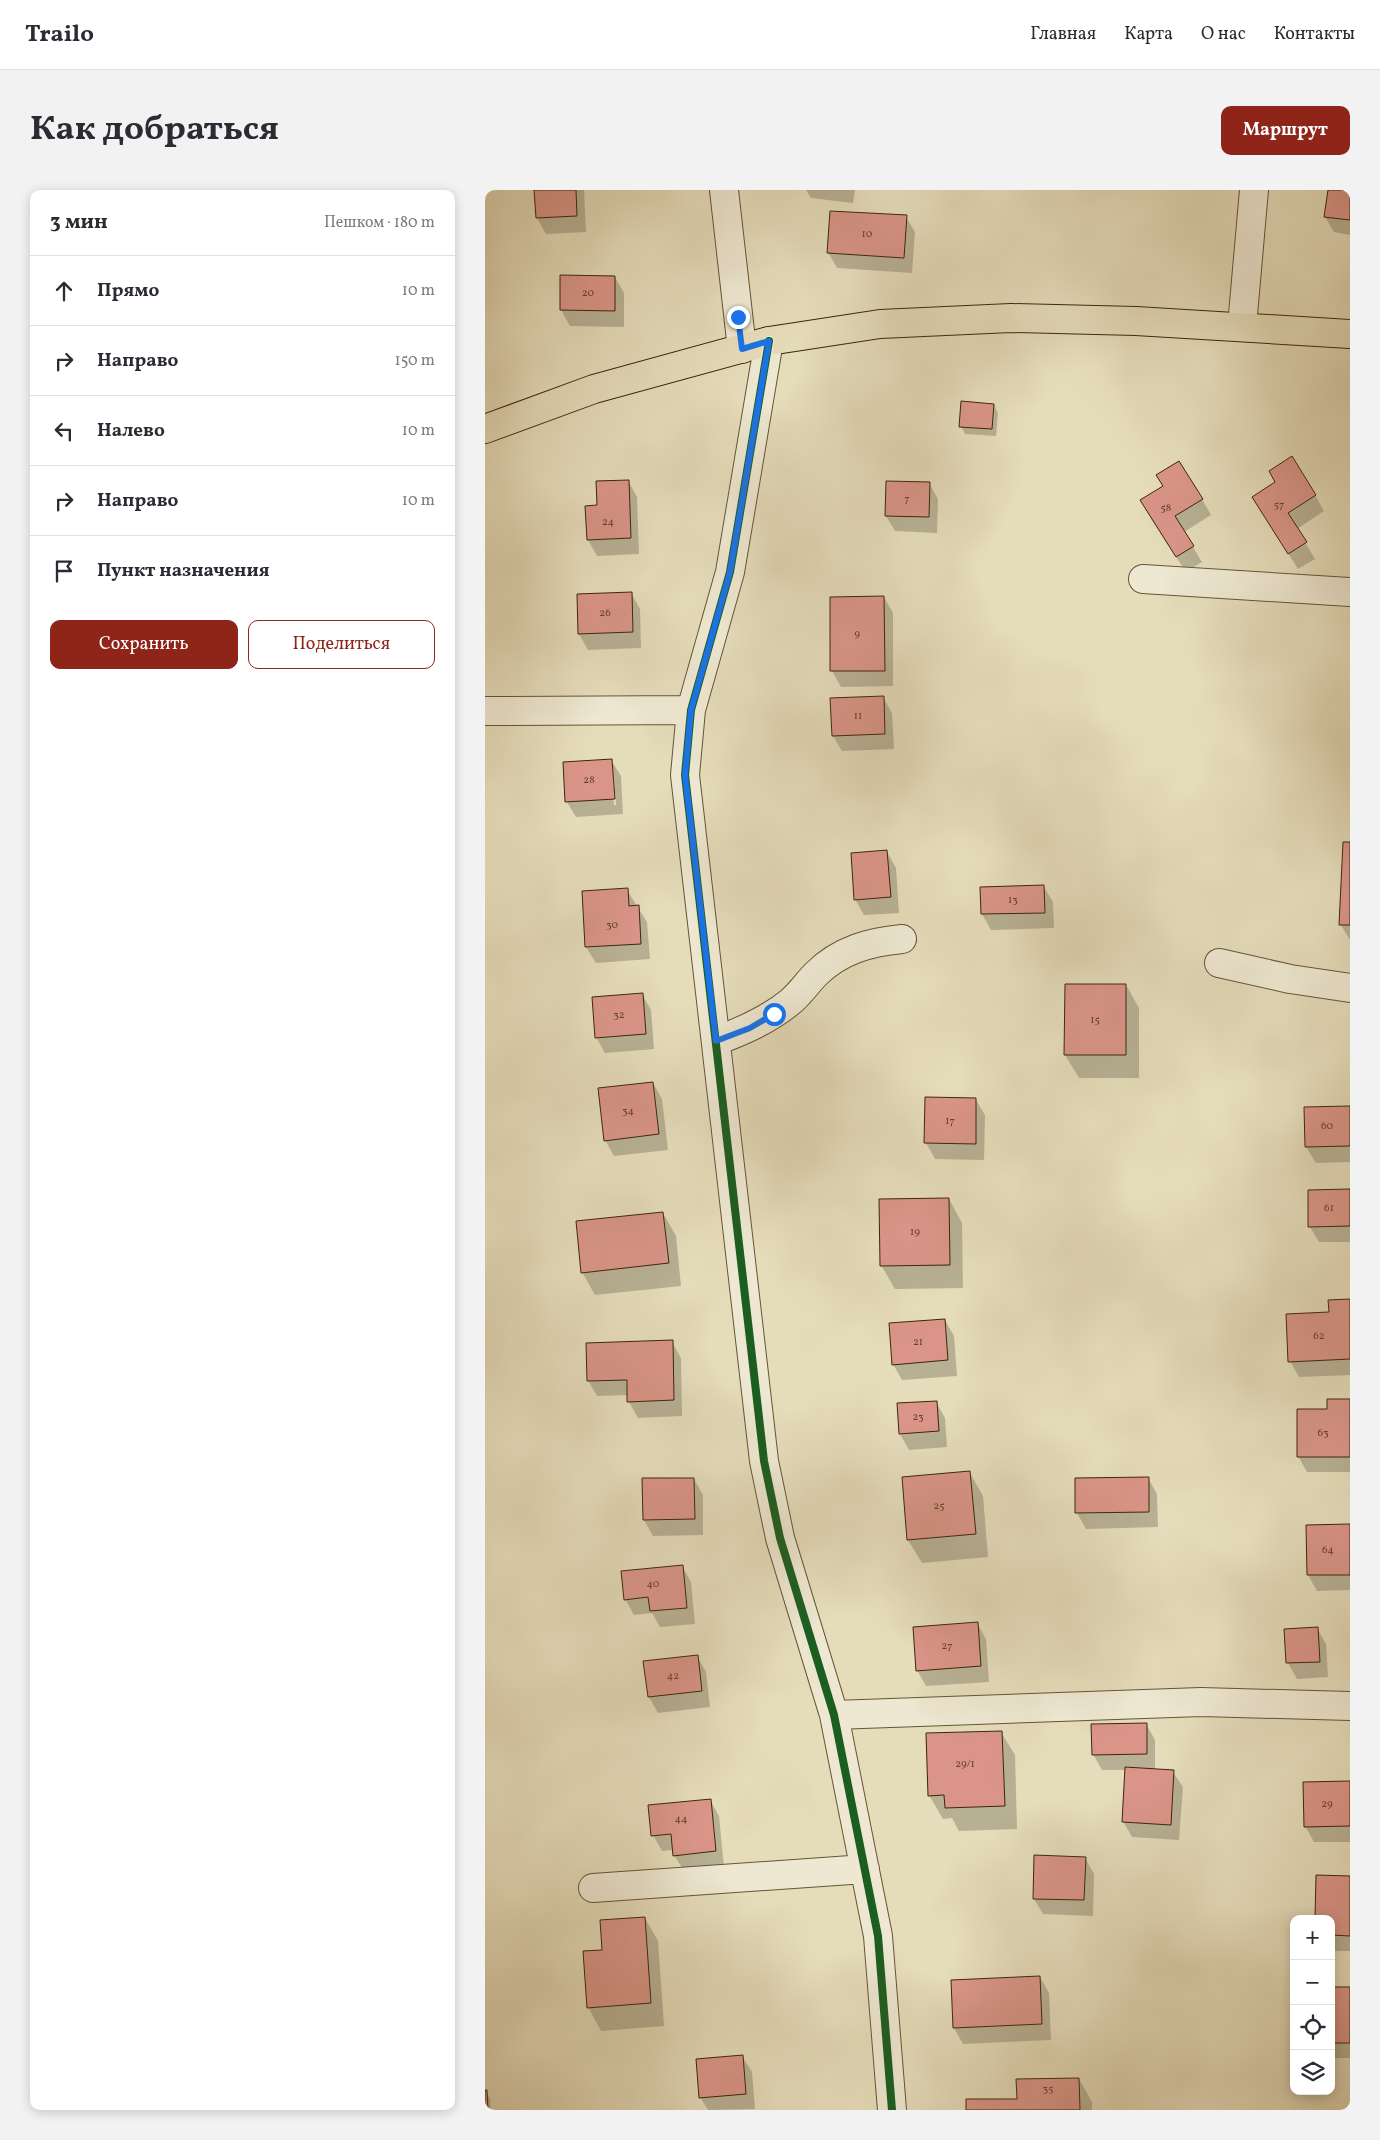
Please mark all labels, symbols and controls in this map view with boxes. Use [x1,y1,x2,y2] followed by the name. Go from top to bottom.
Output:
[25,18,94,52] text: Trailo
[1030,22,1096,47] text: Главная
[1124,22,1173,47] text: Карта
[1201,22,1246,47] text: О нас
[1274,22,1355,47] text: Контакты
[30,106,279,154] text: Как добраться
[1221,106,1350,155] button: Маршрут
[50,208,108,237] text: 3 мин
[324,212,435,234] text: Пешком · 180 m
[862,227,873,242] house number: 10
[50,277,78,305] icon: ahead
[97,278,159,304] text: Прямо
[402,280,435,302] text: 10 m
[582,286,595,301] house number: 20
[727,306,750,329] route end
[50,347,78,375] icon: right
[97,348,179,374] text: Направо
[394,350,435,372] text: 150 m
[50,417,78,445] icon: left
[97,418,165,444] text: Налево
[402,420,435,442] text: 10 m
[50,487,78,515] icon: right
[97,488,179,514] text: Направо
[402,490,435,512] text: 10 m
[904,492,910,507] house number: 7
[1274,498,1284,513] house number: 57
[1161,501,1172,516] house number: 58
[602,515,614,530] house number: 24
[50,557,78,585] icon: arrive
[97,558,270,584] text: Пункт назначения
[599,606,611,621] house number: 26
[50,620,238,669] button: Сохранить
[248,620,435,669] button: Поделиться
[854,627,860,642] house number: 9
[854,709,862,724] house number: 11
[583,773,595,788] house number: 28
[1008,893,1018,908] house number: 13
[606,918,618,933] house number: 30
[763,1003,786,1026] route start
[613,1008,625,1023] house number: 32
[1090,1013,1100,1028] house number: 15
[622,1104,635,1119] house number: 34
[945,1114,955,1129] house number: 17
[1321,1119,1333,1134] house number: 60
[1324,1201,1334,1216] house number: 61
[910,1225,920,1240] house number: 19
[1313,1329,1325,1344] house number: 62
[913,1335,923,1350] house number: 21
[912,1410,924,1425] house number: 23
[1317,1426,1329,1441] house number: 63
[933,1499,945,1514] house number: 25
[1322,1543,1334,1558] house number: 64
[647,1577,660,1592] house number: 40
[942,1639,952,1654] house number: 27
[667,1669,679,1684] house number: 42
[955,1757,975,1772] house number: 29/1
[1321,1797,1333,1812] house number: 29
[674,1812,688,1827] house number: 44
[1290,1915,1335,2095] map controls
[1290,1915,1335,1960] button: +
[1290,1960,1335,2005] button: −
[1290,2005,1335,2050] button: locate
[1290,2050,1335,2095] button: layers
[1043,2082,1053,2097] house number: 35

